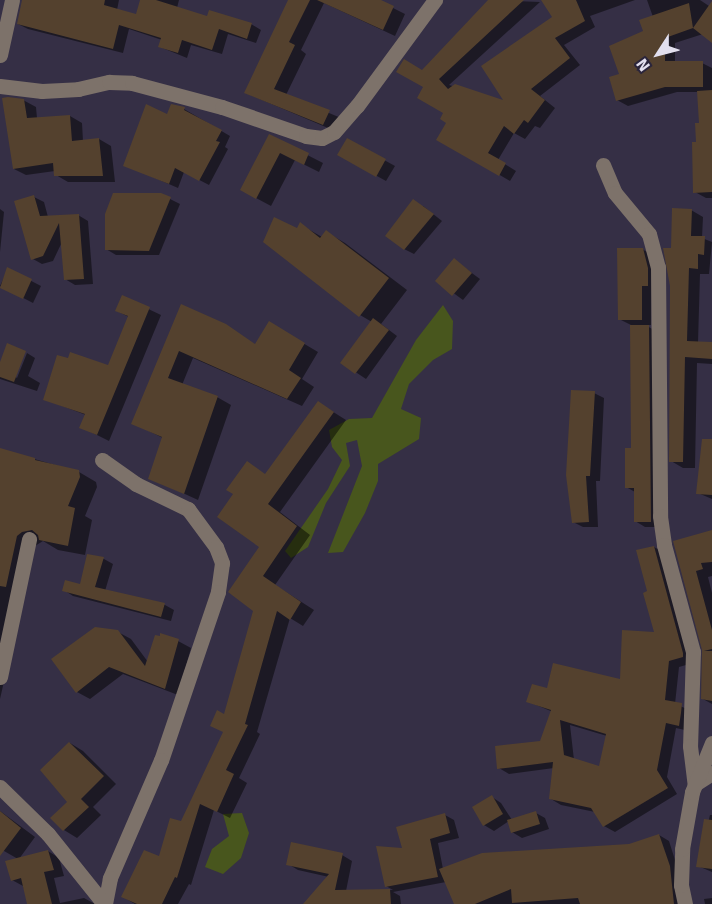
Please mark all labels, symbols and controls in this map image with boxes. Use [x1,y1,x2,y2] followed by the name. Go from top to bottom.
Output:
[628,24,688,84] north arrow
[632,54,655,75] text: N

